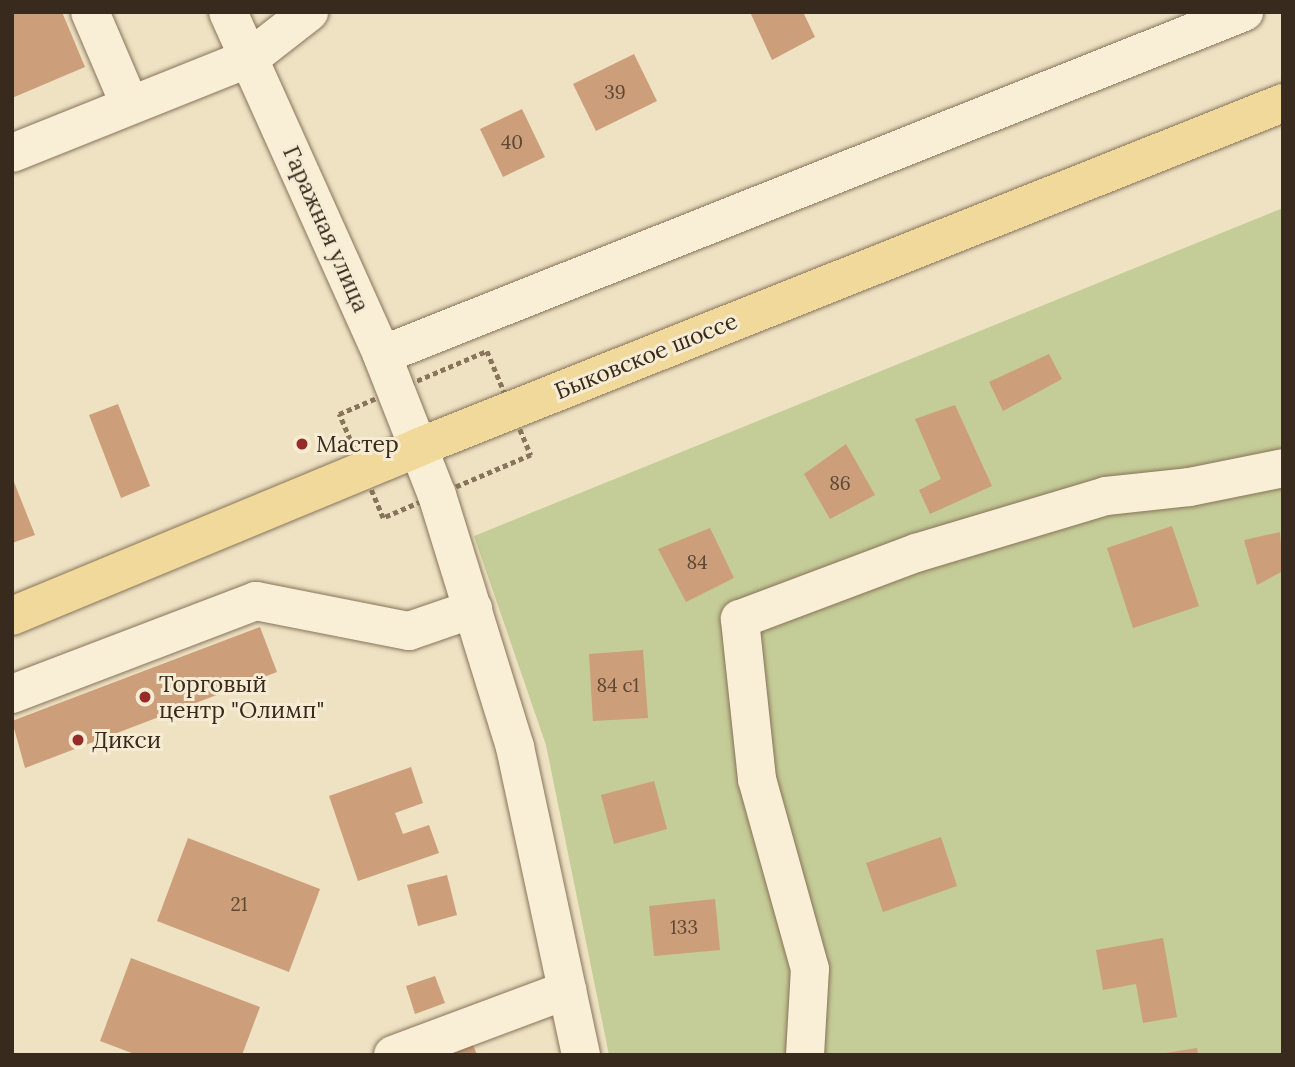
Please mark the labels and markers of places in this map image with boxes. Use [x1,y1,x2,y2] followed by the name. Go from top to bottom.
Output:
[316,430,399,458] place label: Мастер
[294,436,310,452] marker: Мастер
[159,670,324,724] place label: Торговый центр "Олимп"
[137,689,153,705] marker: Торговый центр "Олимп"
[92,726,161,754] place label: Дикси
[70,732,86,748] marker: Дикси

